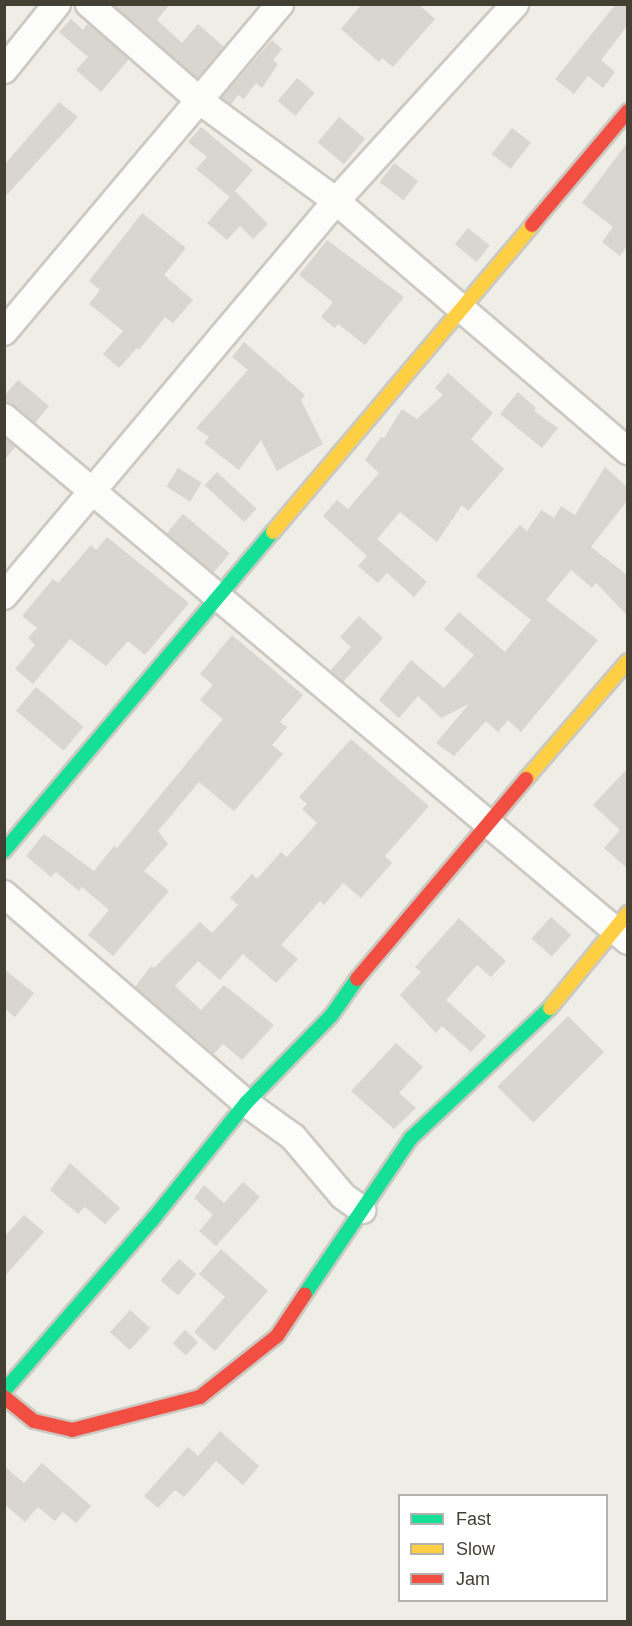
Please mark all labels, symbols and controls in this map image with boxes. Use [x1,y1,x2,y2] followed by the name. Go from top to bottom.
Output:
[398,1494,608,1602] legend
[456,1509,491,1529] text: Fast
[456,1539,495,1559] text: Slow
[456,1569,490,1589] text: Jam

